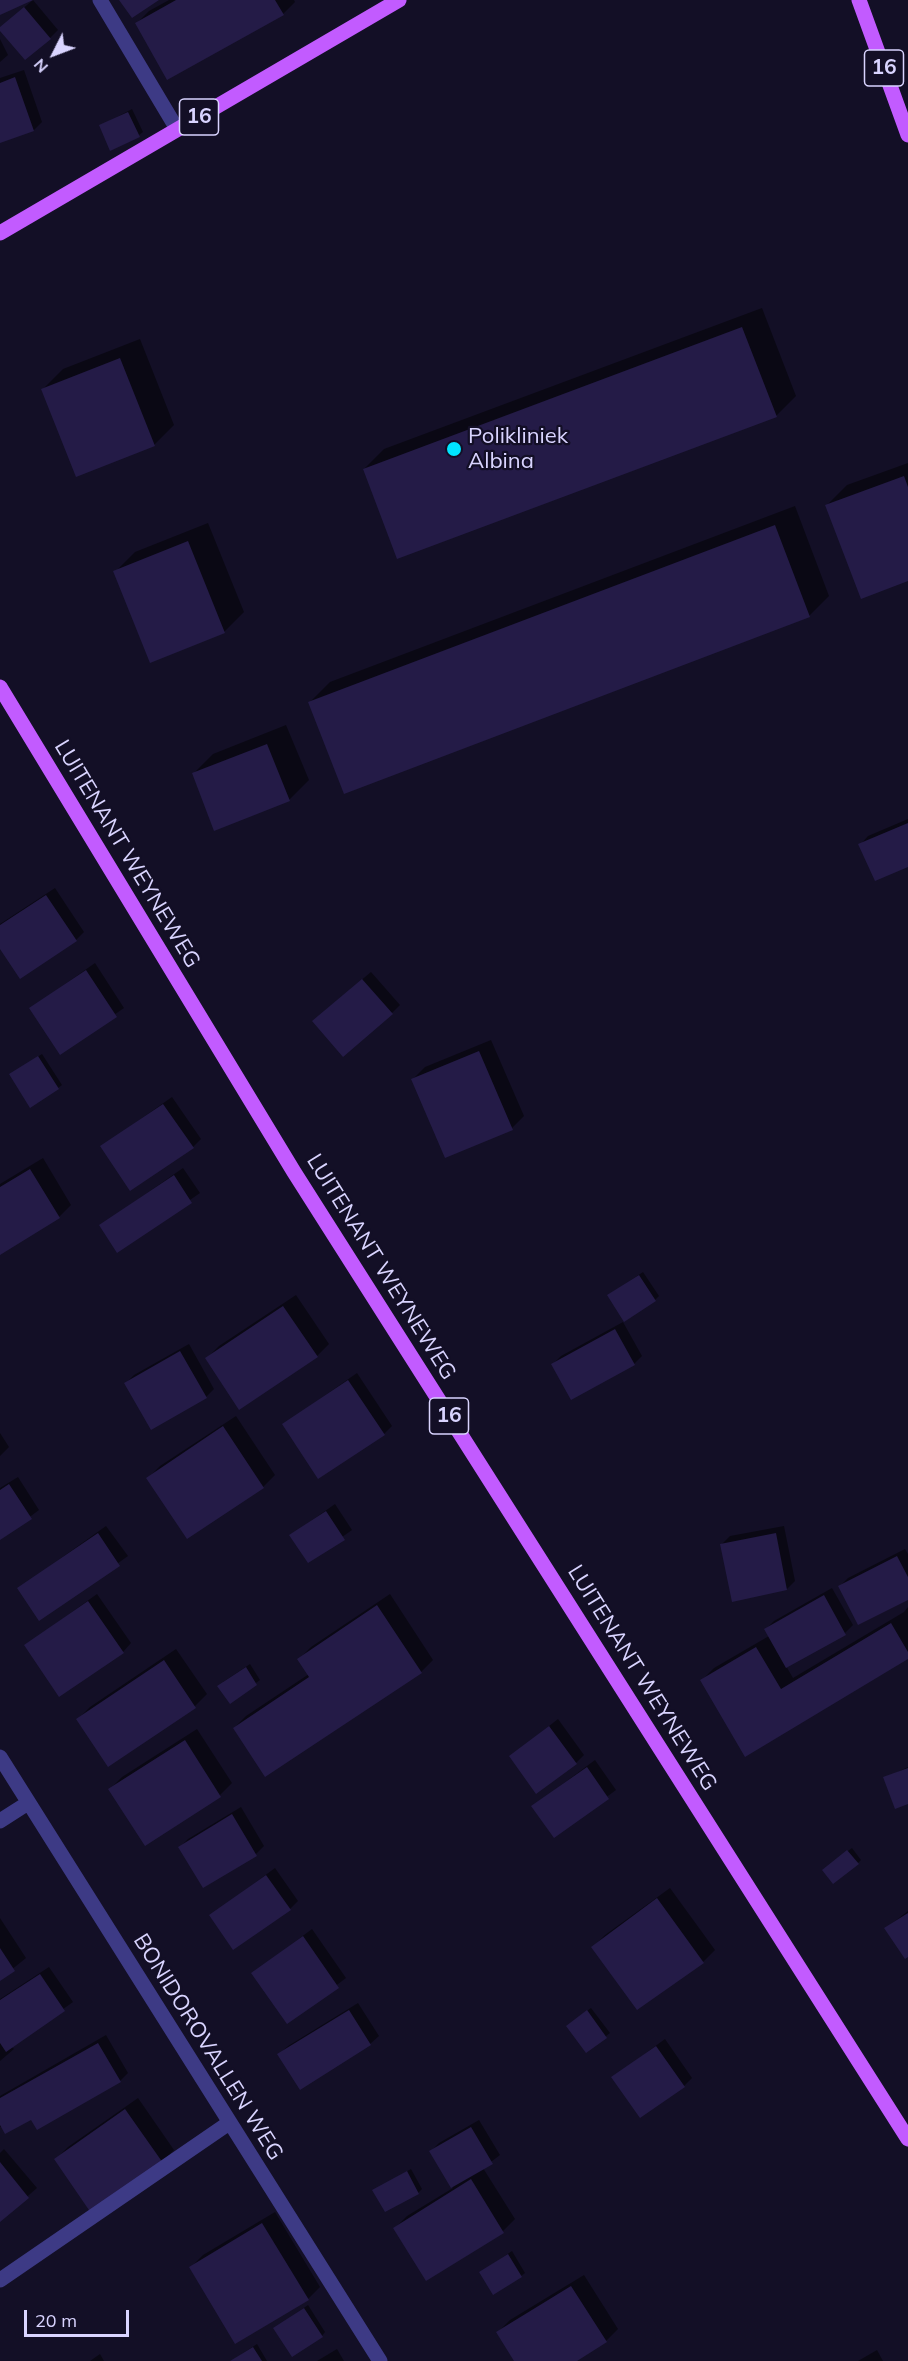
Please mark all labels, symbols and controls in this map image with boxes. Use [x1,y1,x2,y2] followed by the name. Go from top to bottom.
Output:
[24,24,84,84] north arrow
[864,50,904,86] road number: 16
[29,55,52,77] text: N
[180,99,218,135] road number: 16
[468,423,568,475] place label: Polikliniek Albina
[445,440,463,458] marker: Polikliniek Albina
[48,735,206,973] street label: LUITENANT WEYNEWEG
[301,1149,461,1385] street label: LUITENANT WEYNEWEG
[430,1398,468,1434] road number: 16
[562,1560,722,1796] street label: LUITENANT WEYNEWEG
[127,1929,289,2165] street label: BONIDOROVALLEN WEG
[27,2298,132,2336] scale bar
[35,2309,77,2332] text: 20 m

